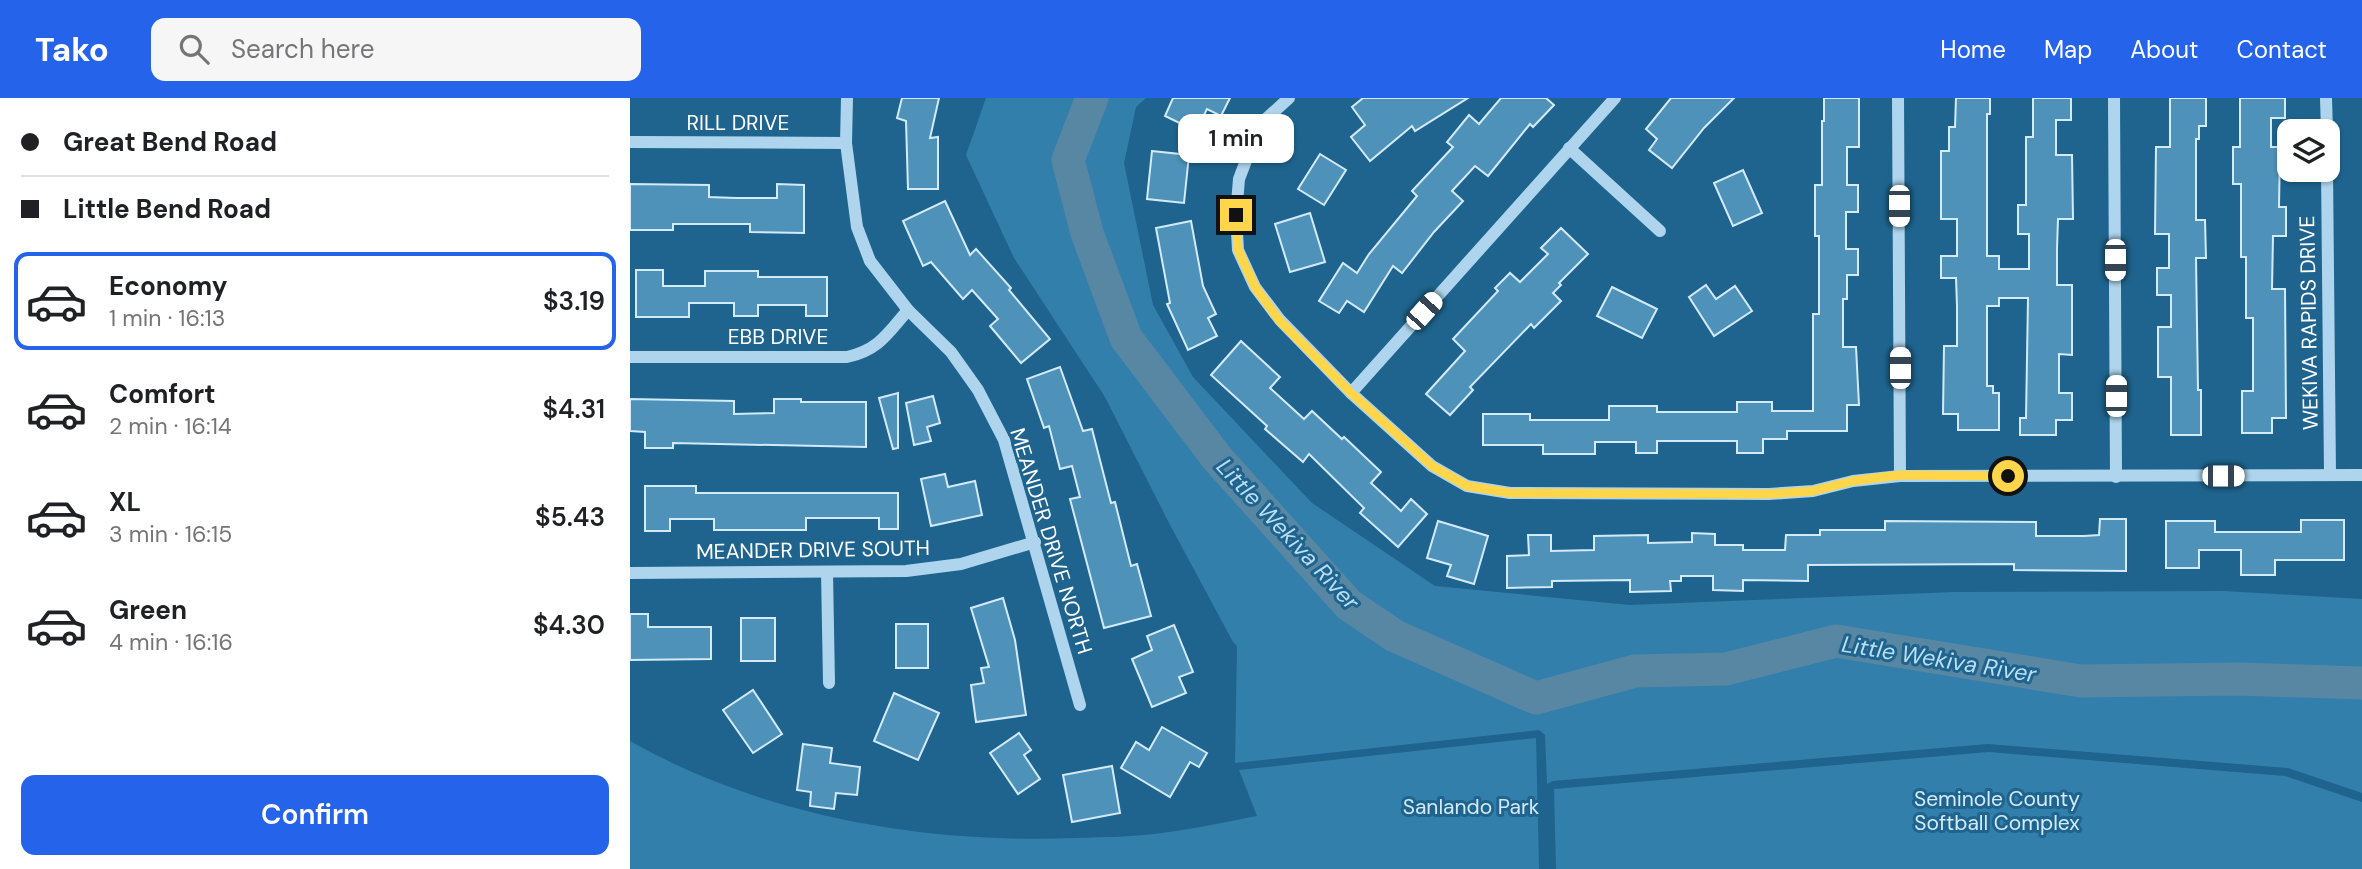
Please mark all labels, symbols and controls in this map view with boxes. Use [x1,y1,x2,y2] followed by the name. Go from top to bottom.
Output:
[151,18,641,81] search box
[35,28,109,71] text: Tako
[175,30,213,68] icon: search
[231,32,374,66] text: Search here
[1940,34,2006,65] text: Home
[2044,34,2092,65] text: Map
[2130,34,2199,65] text: About
[2237,34,2327,65] text: Contact
[687,109,789,137] street label: RILL DRIVE
[1178,114,1294,162] callout: 1 min
[2277,119,2340,182] map controls
[2277,119,2340,182] button: layers
[1209,123,1263,153] text: 1 min
[63,125,277,159] text: Great Bend Road
[1889,185,1910,227] car
[63,192,271,226] text: Little Bend Road
[1220,199,1252,231] route end
[2293,216,2325,430] street label: WEKIVA RAPIDS DRIVE
[2105,239,2126,281] car
[109,269,227,303] text: Economy
[25,270,88,333] icon: car
[543,284,605,318] text: $3.19
[1403,288,1446,334] car
[109,303,225,333] text: 1 min · 16:13
[728,323,828,351] street label: EBB DRIVE
[1890,347,1911,389] car
[2106,375,2127,417] car
[109,377,215,411] text: Comfort
[25,378,88,441] icon: car
[542,392,605,426] text: $4.31
[109,411,232,441] text: 2 min · 16:14
[1003,425,1099,657] street label: MEANDER DRIVE NORTH
[1210,452,1367,617] water label: Little Wekiva River
[1992,460,2024,492] route start
[2203,466,2245,487] car
[109,485,141,519] text: XL
[25,486,88,549] icon: car
[535,500,605,534] text: $5.43
[109,519,232,549] text: 3 min · 16:15
[696,534,930,566] street label: MEANDER DRIVE SOUTH
[109,593,187,627] text: Green
[25,594,88,657] icon: car
[533,608,605,642] text: $4.30
[109,627,233,657] text: 4 min · 16:16
[1840,629,2040,689] water label: Little Wekiva River
[21,775,609,855] button: Confirm
[1914,785,2080,837] park label: Seminole County Softball Complex
[1403,793,1540,821] park label: Sanlando Park

